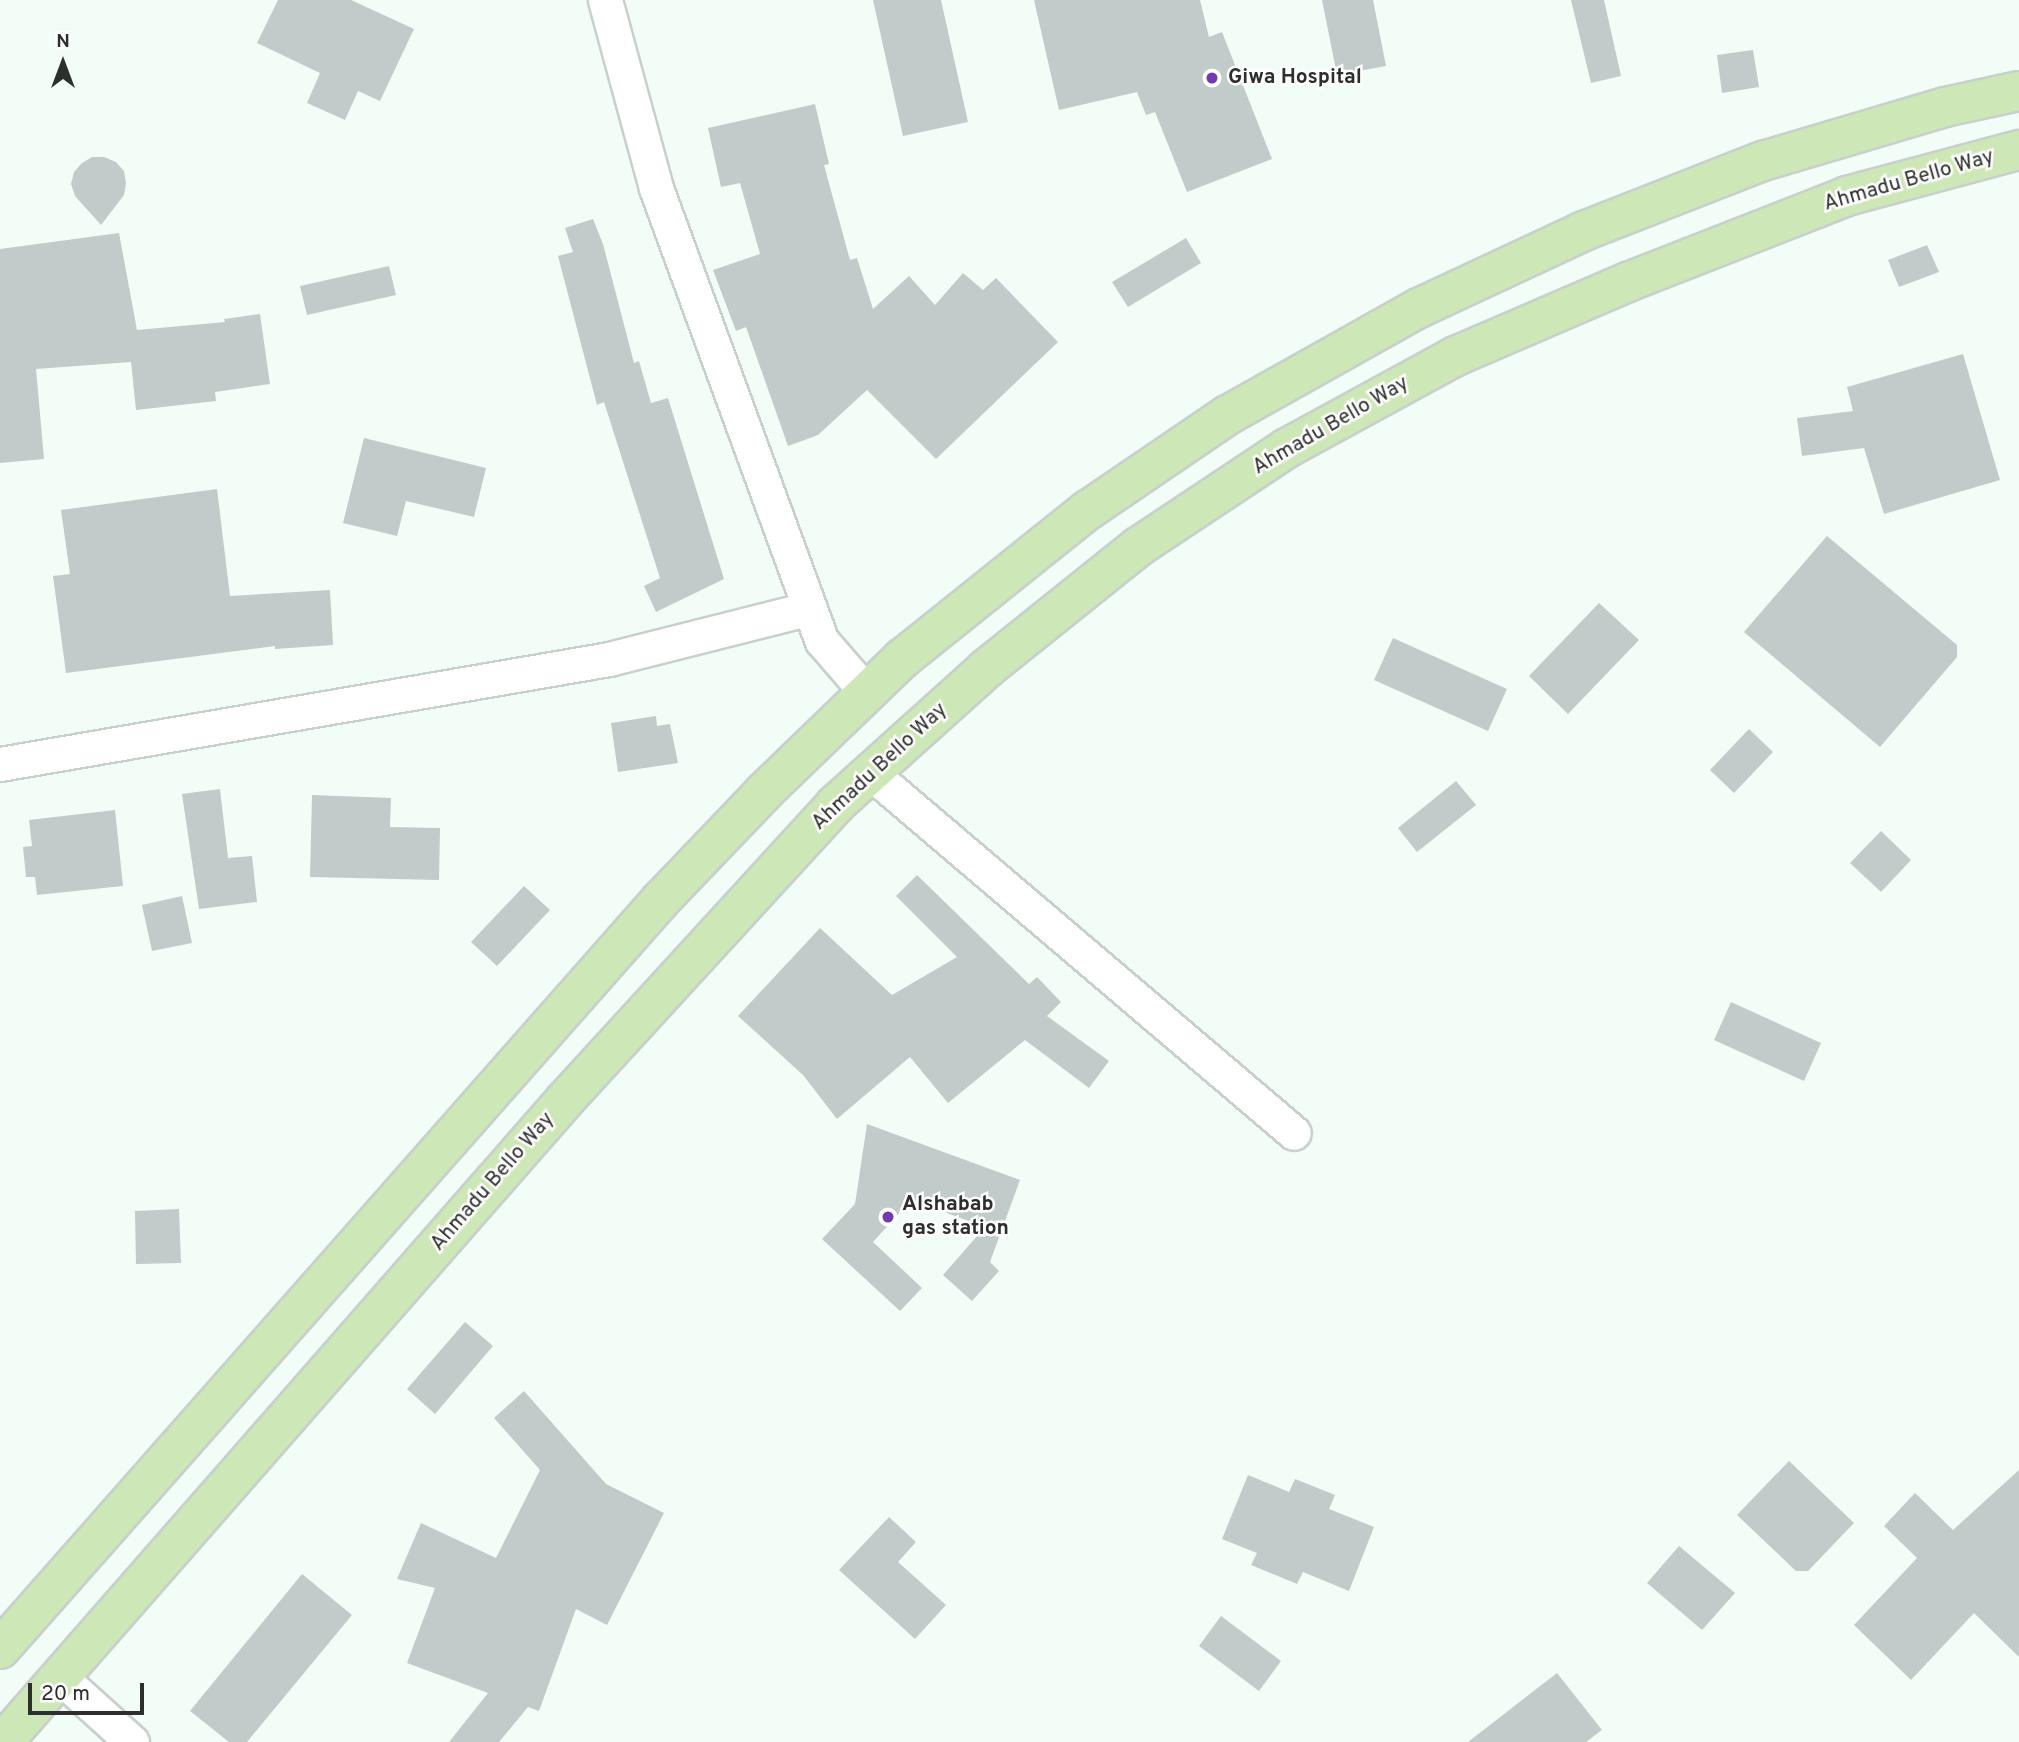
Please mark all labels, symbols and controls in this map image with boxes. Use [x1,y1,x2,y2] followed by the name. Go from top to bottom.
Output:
[28,28,98,98] north arrow
[56,30,70,54] text: N
[1228,65,1362,91] place label: Giwa Hospital
[1202,68,1222,88] marker: Giwa Hospital
[1821,145,1997,217] street label: Ahmadu Bello Way
[1248,371,1414,481] street label: Ahmadu Bello Way
[807,698,953,836] street label: Ahmadu Bello Way
[426,1107,560,1257] street label: Ahmadu Bello Way
[902,1192,1009,1242] place label: Alshabab gas station
[880,1209,896,1225] marker: Alshabab gas station
[32,1668,147,1712] scale bar
[41,1681,90,1708] text: 20 m

